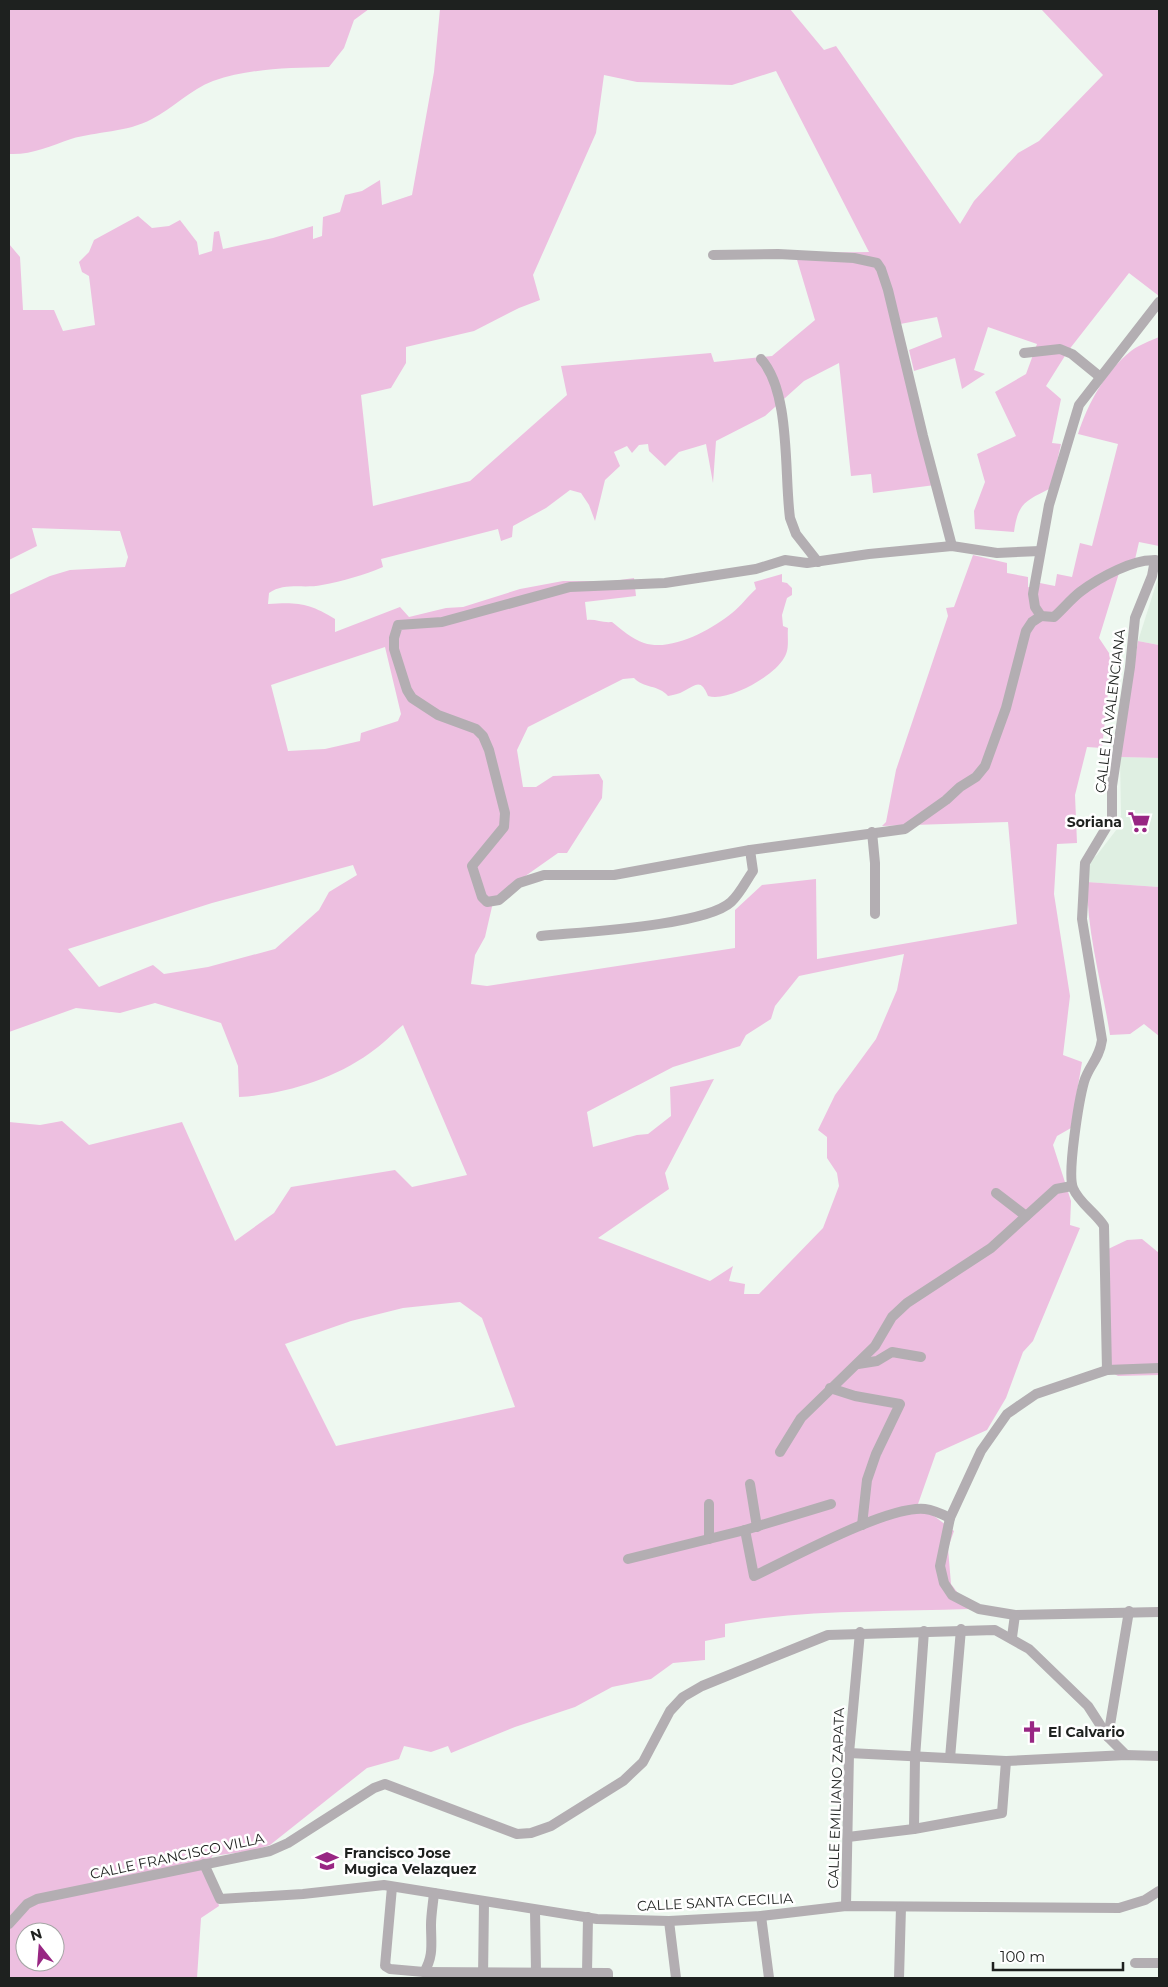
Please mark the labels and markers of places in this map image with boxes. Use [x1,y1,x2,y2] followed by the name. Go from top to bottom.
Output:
[1126,809,1152,835] supermarket icon: Soriana
[1067,813,1122,831] place label: Soriana
[1019,1719,1045,1745] church icon: El Calvario
[1048,1723,1125,1741] place label: El Calvario
[344,1844,477,1878] place label: Francisco Jose Mugica Velazquez
[314,1848,340,1874] school or university icon: Francisco Jose Mugica Velazquez

